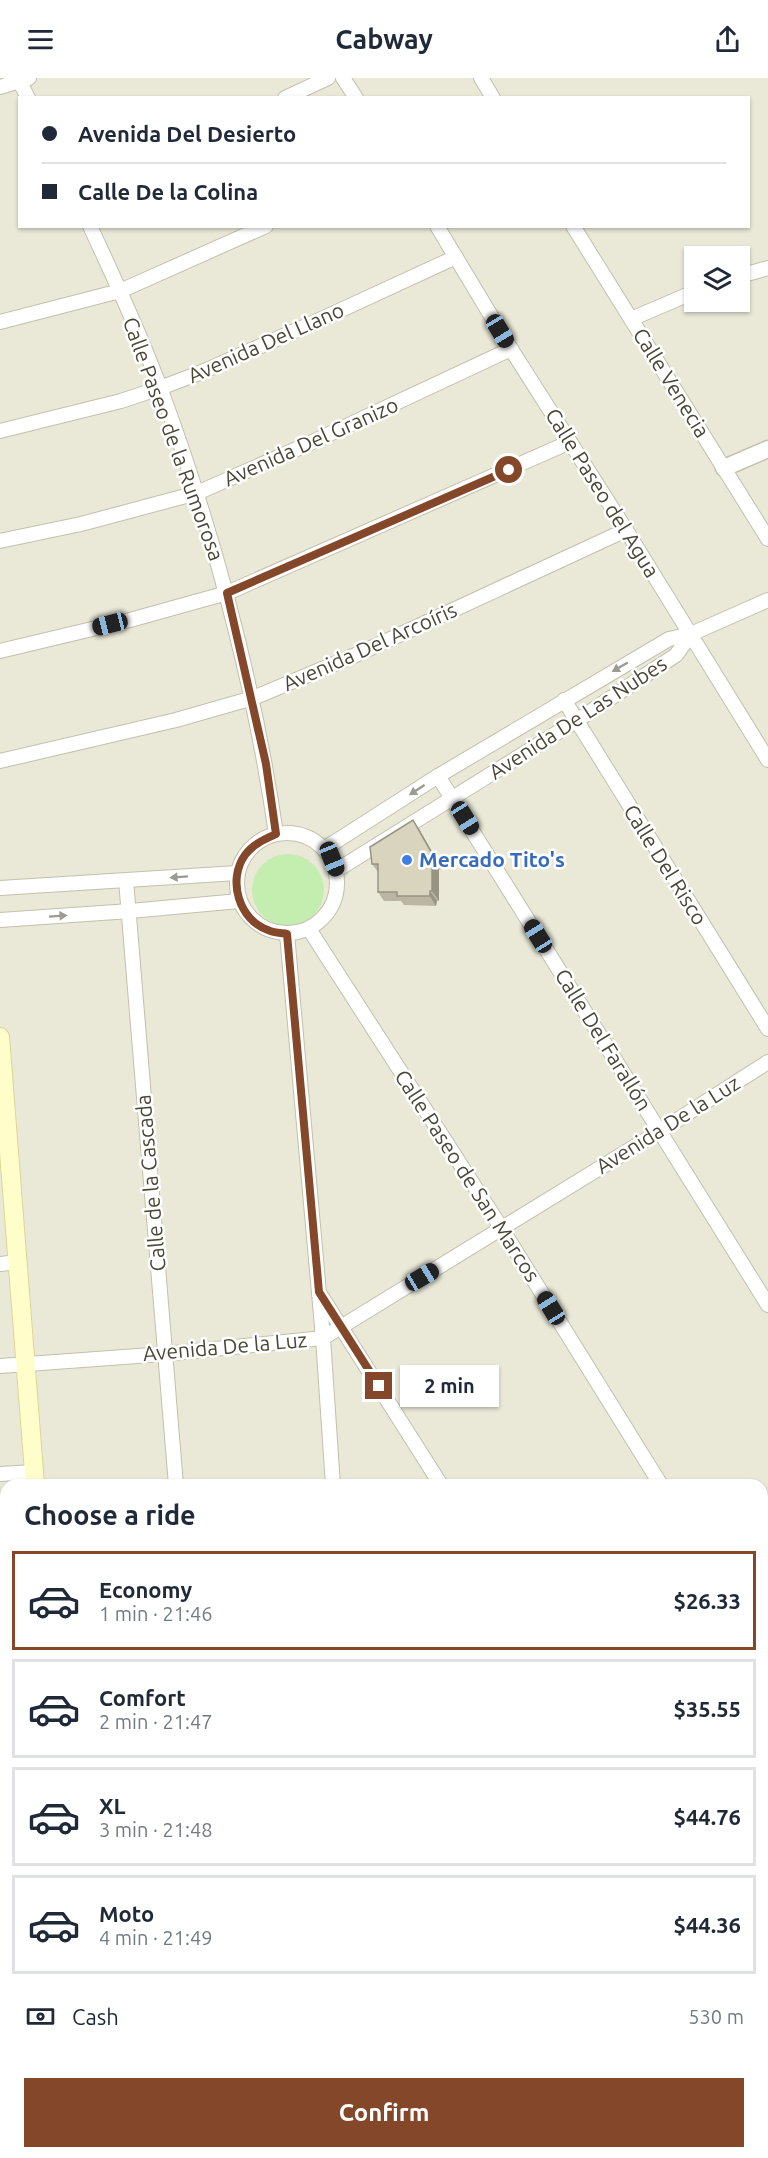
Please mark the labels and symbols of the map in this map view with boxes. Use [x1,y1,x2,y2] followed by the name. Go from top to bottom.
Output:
[184,297,347,387] street label: Avenida Del Llano
[483,311,517,351] car
[119,314,229,564] street label: Calle Paseo de la Rumorosa
[629,323,715,442] street label: Calle Venecia
[220,392,402,490] street label: Avenida Del Granizo
[541,404,665,581] street label: Calle Paseo del Agua
[495,456,522,483] route start
[279,597,460,695] street label: Avenida Del Arcoíris
[90,611,130,637] car
[484,651,671,784] street label: Avenida De Las Nubes
[612,662,628,673] one-way arrow
[409,784,425,795] one-way arrow
[448,798,482,838] car
[619,800,712,929] street label: Calle Del Risco
[317,839,347,879] car
[419,847,565,871] place label: Mercado Tito's
[400,853,414,867] marker: Mercado Tito's
[169,872,188,881] one-way arrow
[49,911,68,920] one-way arrow
[521,916,555,956] car
[551,964,657,1115] street label: Calle Del Farallón
[390,1065,545,1286] street label: Calle Paseo de San Marcos
[591,1070,744,1178] street label: Avenida De la Luz
[130,1094,170,1272] street label: Calle de la Cascada
[402,1260,442,1294] car
[534,1288,568,1328] car
[142,1327,308,1365] street label: Avenida De la Luz
[400,1365,499,1407] callout: 2 min
[365,1372,392,1399] route end

